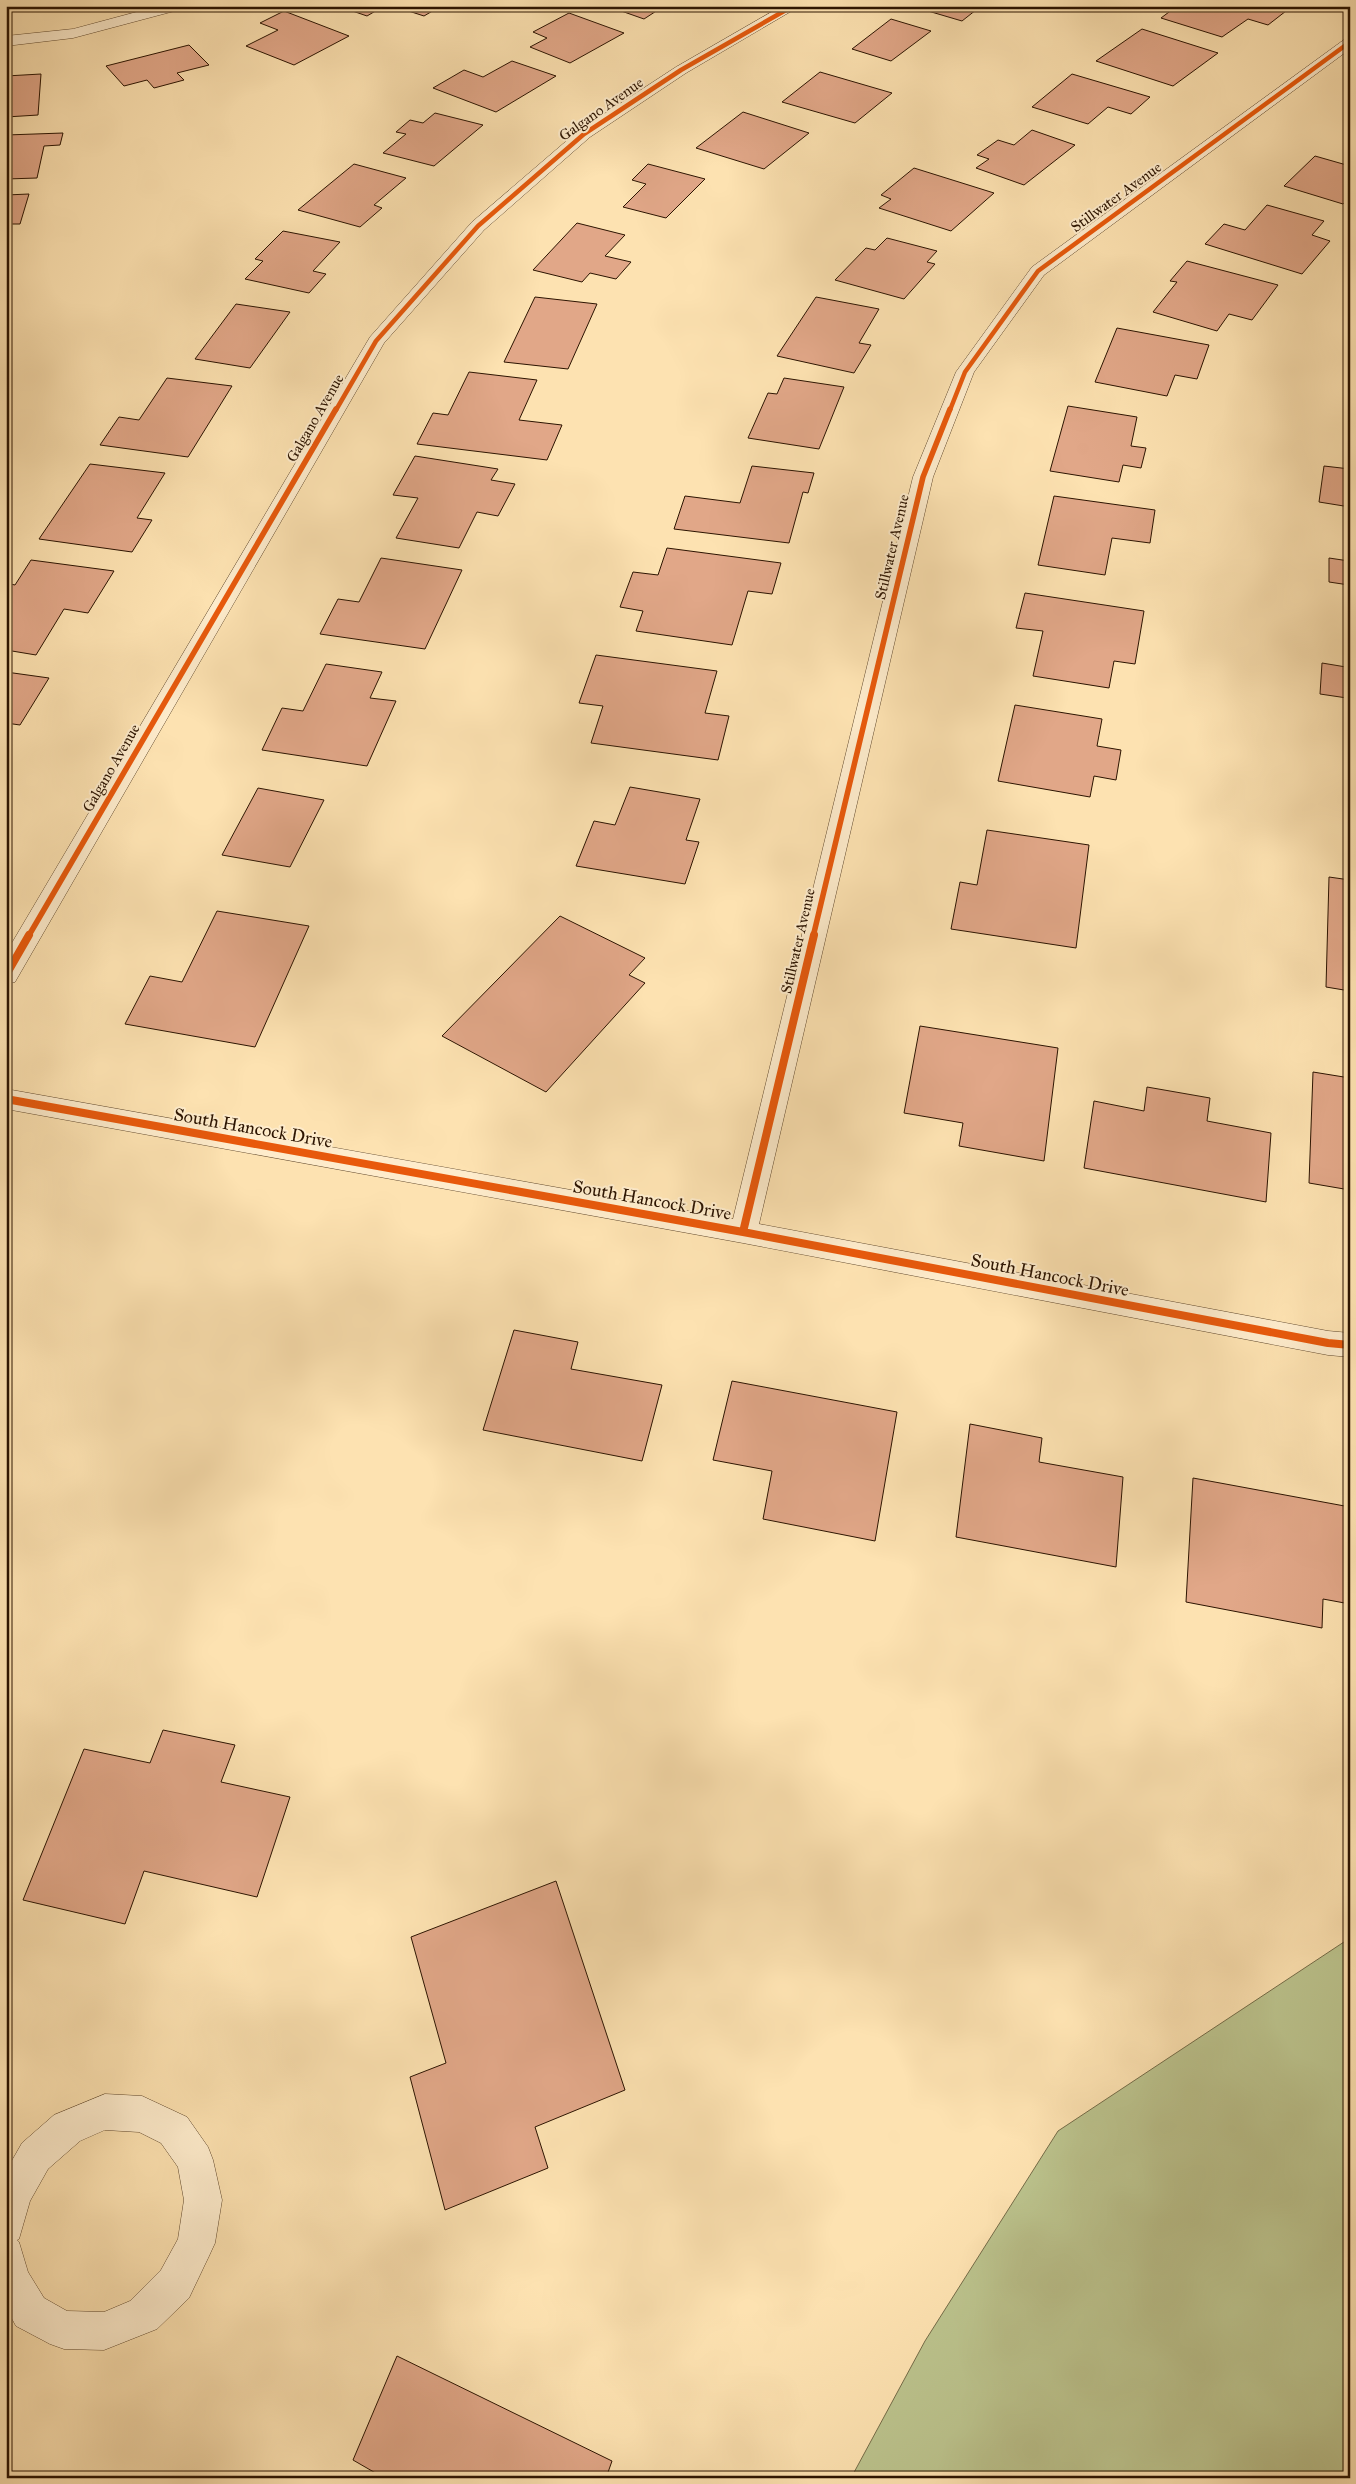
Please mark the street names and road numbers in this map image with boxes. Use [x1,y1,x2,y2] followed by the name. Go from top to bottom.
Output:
[555,73,647,145] street label: Galgano Avenue
[1067,158,1165,236] street label: Stillwater Avenue
[283,371,347,465] street label: Galgano Avenue
[871,493,913,601] street label: Stillwater Avenue
[79,721,143,815] street label: Galgano Avenue
[777,887,819,995] street label: Stillwater Avenue
[172,1103,334,1153] street label: South Hancock Drive
[571,1175,733,1225] street label: South Hancock Drive
[969,1249,1131,1301] street label: South Hancock Drive

